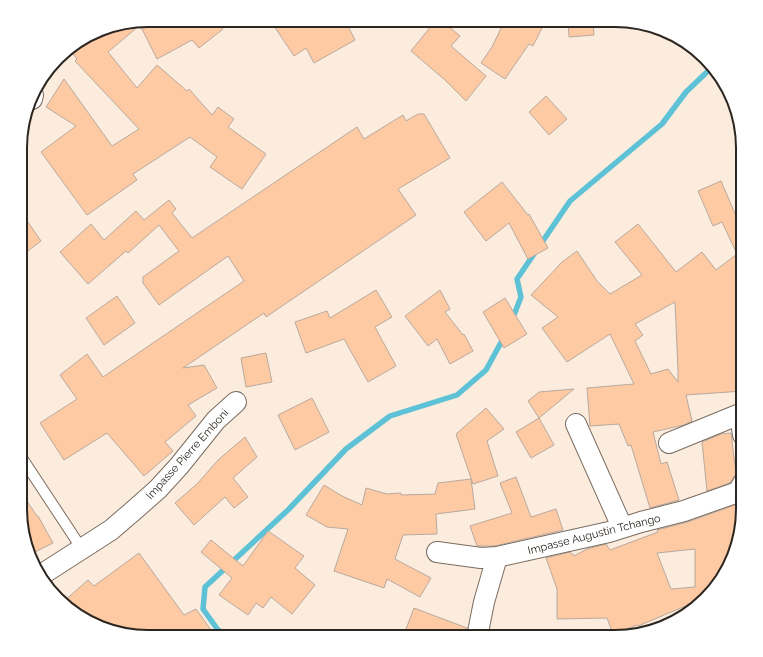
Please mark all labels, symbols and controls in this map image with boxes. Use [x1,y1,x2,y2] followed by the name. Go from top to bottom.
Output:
[143,407,231,502] street label: Impasse Pierre Emboni
[526,512,662,557] street label: Impasse Augustin Tchango

